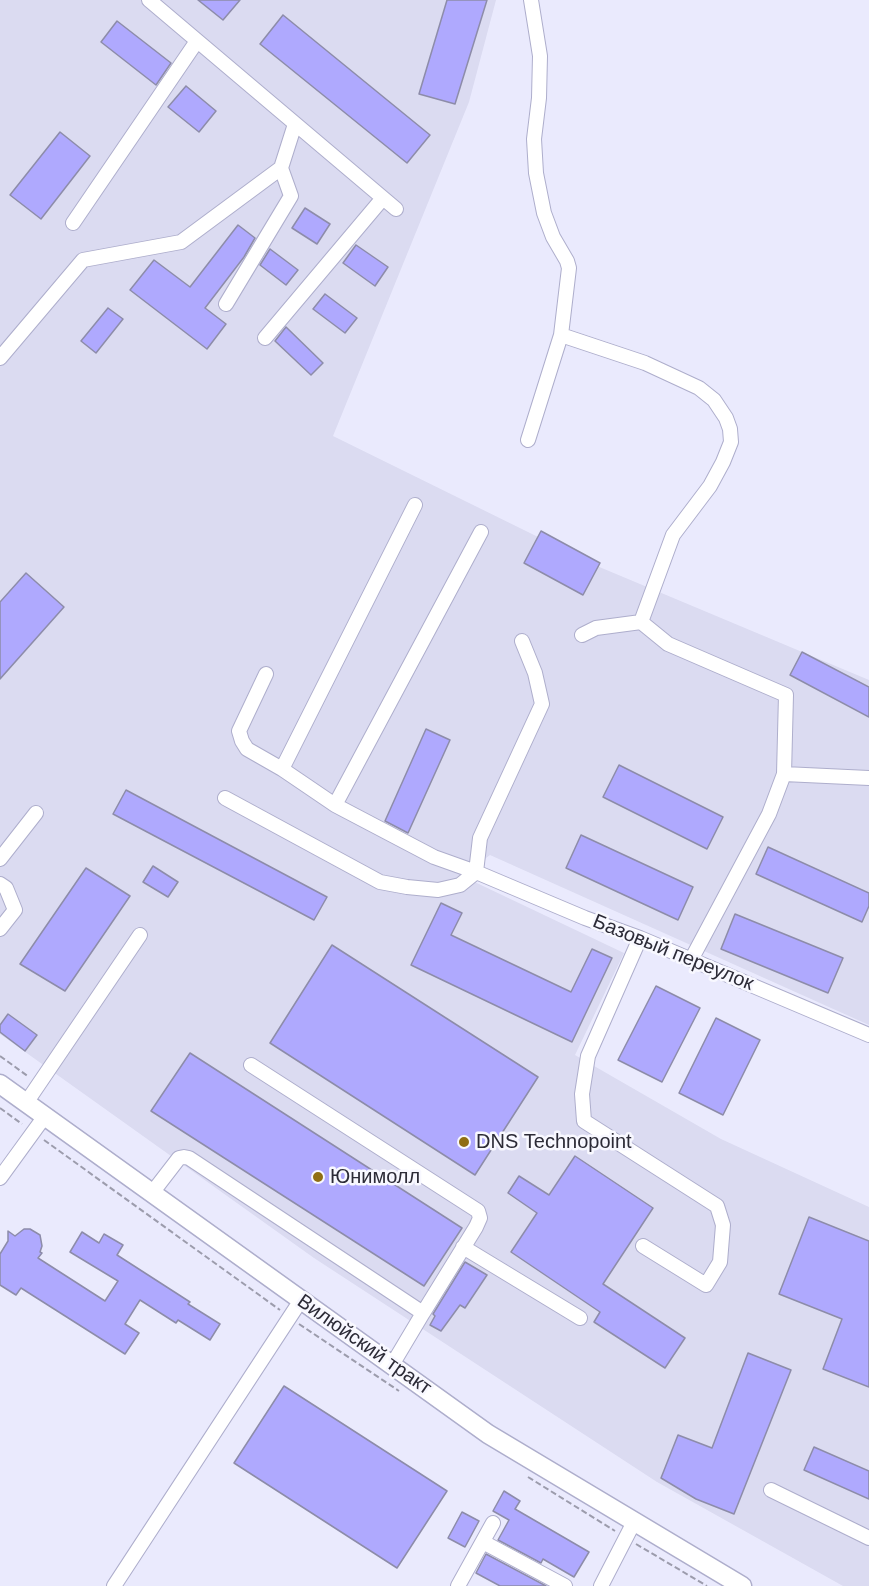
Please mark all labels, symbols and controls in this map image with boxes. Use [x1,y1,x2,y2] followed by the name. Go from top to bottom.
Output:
[589,910,757,996] street label: Базовый переулок
[476,1130,632,1154] place label: DNS Technopoint
[457,1135,471,1149] marker: DNS Technopoint
[330,1165,420,1189] place label: Юнимолл
[311,1170,325,1184] marker: Юнимолл
[292,1290,436,1400] street label: Вилюйский тракт

